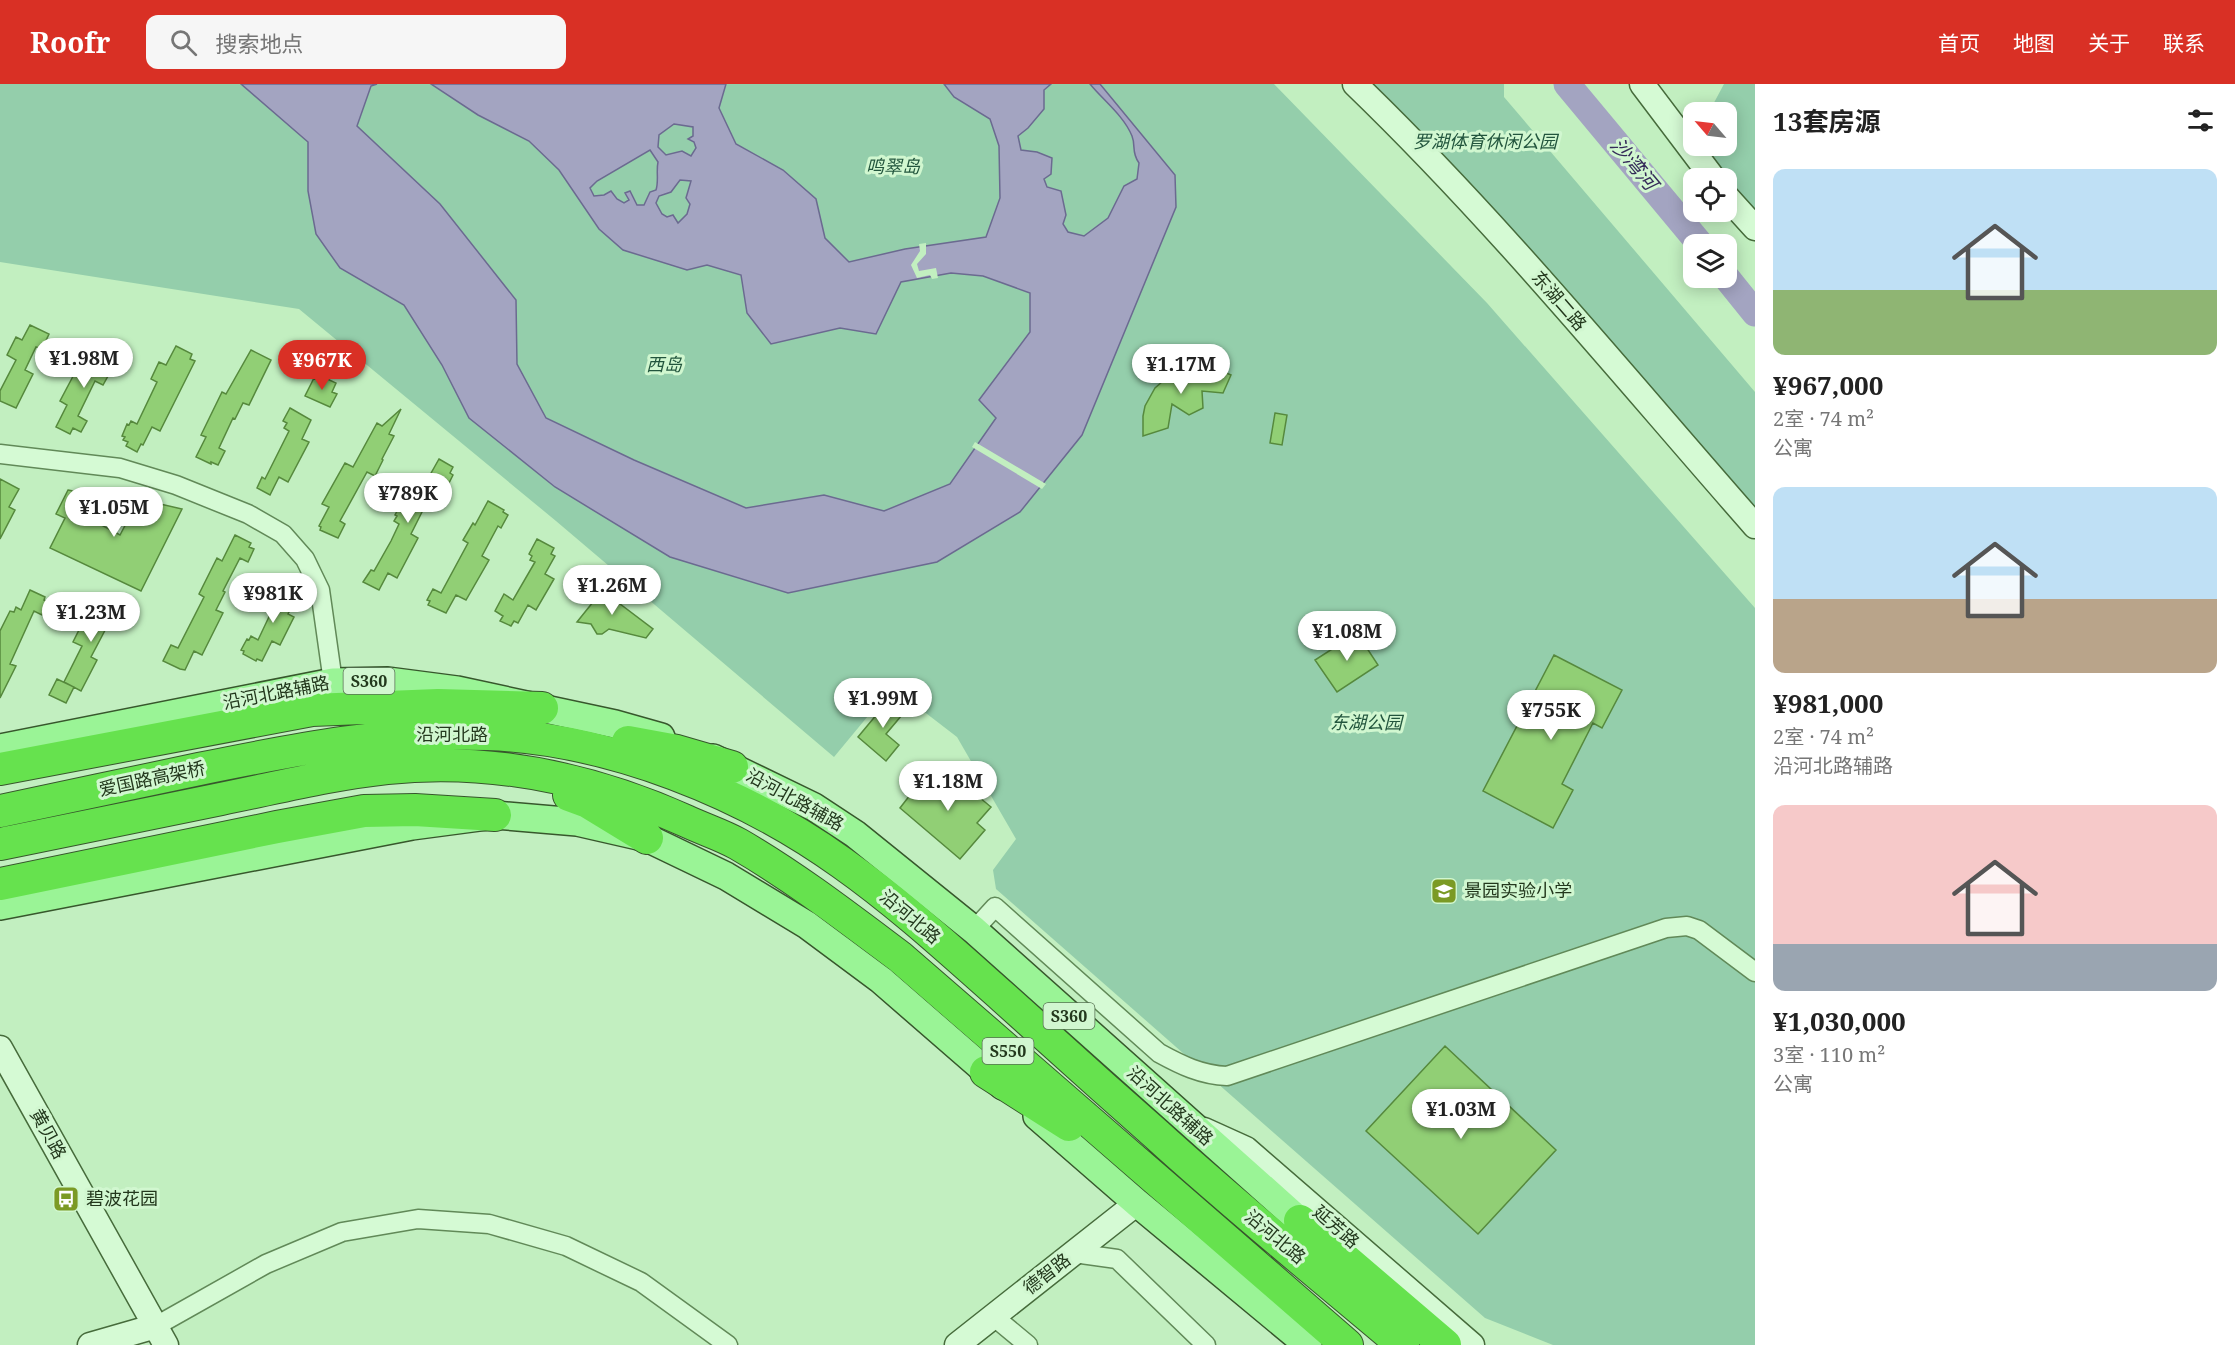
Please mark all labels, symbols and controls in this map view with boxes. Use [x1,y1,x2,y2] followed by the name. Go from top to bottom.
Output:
[146,15,566,69] search box
[30,23,110,61] text: Roofr
[167,26,200,59] icon: search
[215,28,303,58] text: 搜索地点
[1938,29,1980,57] text: 首页
[2013,29,2055,57] text: 地图
[2088,29,2130,57] text: 关于
[2163,29,2205,57] text: 联系
[1683,102,1737,156] north arrow
[1683,102,1737,288] map controls
[1773,103,1880,139] text: 13套房源
[2184,104,2217,137] icon: filters
[1413,129,1560,153] park label: 罗湖体育休闲公园
[1605,132,1667,198] water label: 沙湾河
[866,154,921,178] park label: 鸣翠岛
[1683,168,1737,222] button: locate
[1941,208,2049,316] icon: home
[1683,234,1737,288] button: layers
[1527,265,1592,335] street label: 东湖二路
[35,338,133,389] pin: ¥1.98M
[280,340,364,391] pin: ¥967K
[49,344,119,371] text: ¥1.98M
[1132,344,1230,395] pin: ¥1.17M
[292,346,352,373] text: ¥967K
[1146,350,1216,377] text: ¥1.17M
[646,352,683,376] park label: 西岛
[1773,367,1883,403] text: ¥967,000
[1773,405,1874,432] text: 2室 · 74 m²
[1773,434,1813,461] text: 公寓
[366,473,450,524] pin: ¥789K
[378,479,438,506] text: ¥789K
[65,487,163,538] pin: ¥1.05M
[79,493,149,520] text: ¥1.05M
[1941,526,2049,634] icon: home
[563,565,661,616] pin: ¥1.26M
[577,571,647,598] text: ¥1.26M
[231,573,315,624] pin: ¥981K
[243,579,303,606] text: ¥981K
[42,592,140,643] pin: ¥1.23M
[56,598,126,625] text: ¥1.23M
[1298,611,1396,662] pin: ¥1.08M
[1312,617,1382,644] text: ¥1.08M
[344,668,394,694] road number: S360
[221,670,331,714] street label: 沿河北路辅路
[834,678,932,729] pin: ¥1.99M
[848,684,918,711] text: ¥1.99M
[1773,685,1883,721] text: ¥981,000
[1509,690,1593,741] pin: ¥755K
[1521,696,1581,723] text: ¥755K
[1330,710,1405,734] park label: 东湖公园
[416,722,488,746] street label: 沿河北路
[1773,723,1874,750] text: 2室 · 74 m²
[1773,752,1893,779] text: 沿河北路辅路
[96,755,207,801] street label: 爱国路高架桥
[899,761,997,812] pin: ¥1.18M
[742,762,849,836] street label: 沿河北路辅路
[913,767,983,794] text: ¥1.18M
[1941,844,2049,952] icon: home
[1429,876,1459,906] school or university icon: 景园实验小学
[1464,878,1572,902] place label: 景园实验小学
[875,884,946,949] street label: 沿河北路
[1044,1003,1094,1029] road number: S360
[1773,1003,1906,1039] text: ¥1,030,000
[982,1038,1034,1064] road number: S550
[1773,1041,1885,1068] text: 3室 · 110 m²
[1123,1060,1219,1150] street label: 沿河北路辅路
[1773,1070,1813,1097] text: 公寓
[1412,1089,1510,1140] pin: ¥1.03M
[1426,1095,1496,1122] text: ¥1.03M
[25,1104,72,1163] street label: 黄贝路
[51,1184,81,1214] bus stop icon: 碧波花园
[86,1186,158,1210] place label: 碧波花园
[1308,1199,1365,1253] street label: 延芳路
[1240,1204,1311,1269] street label: 沿河北路
[1018,1247,1075,1299] street label: 德智路

